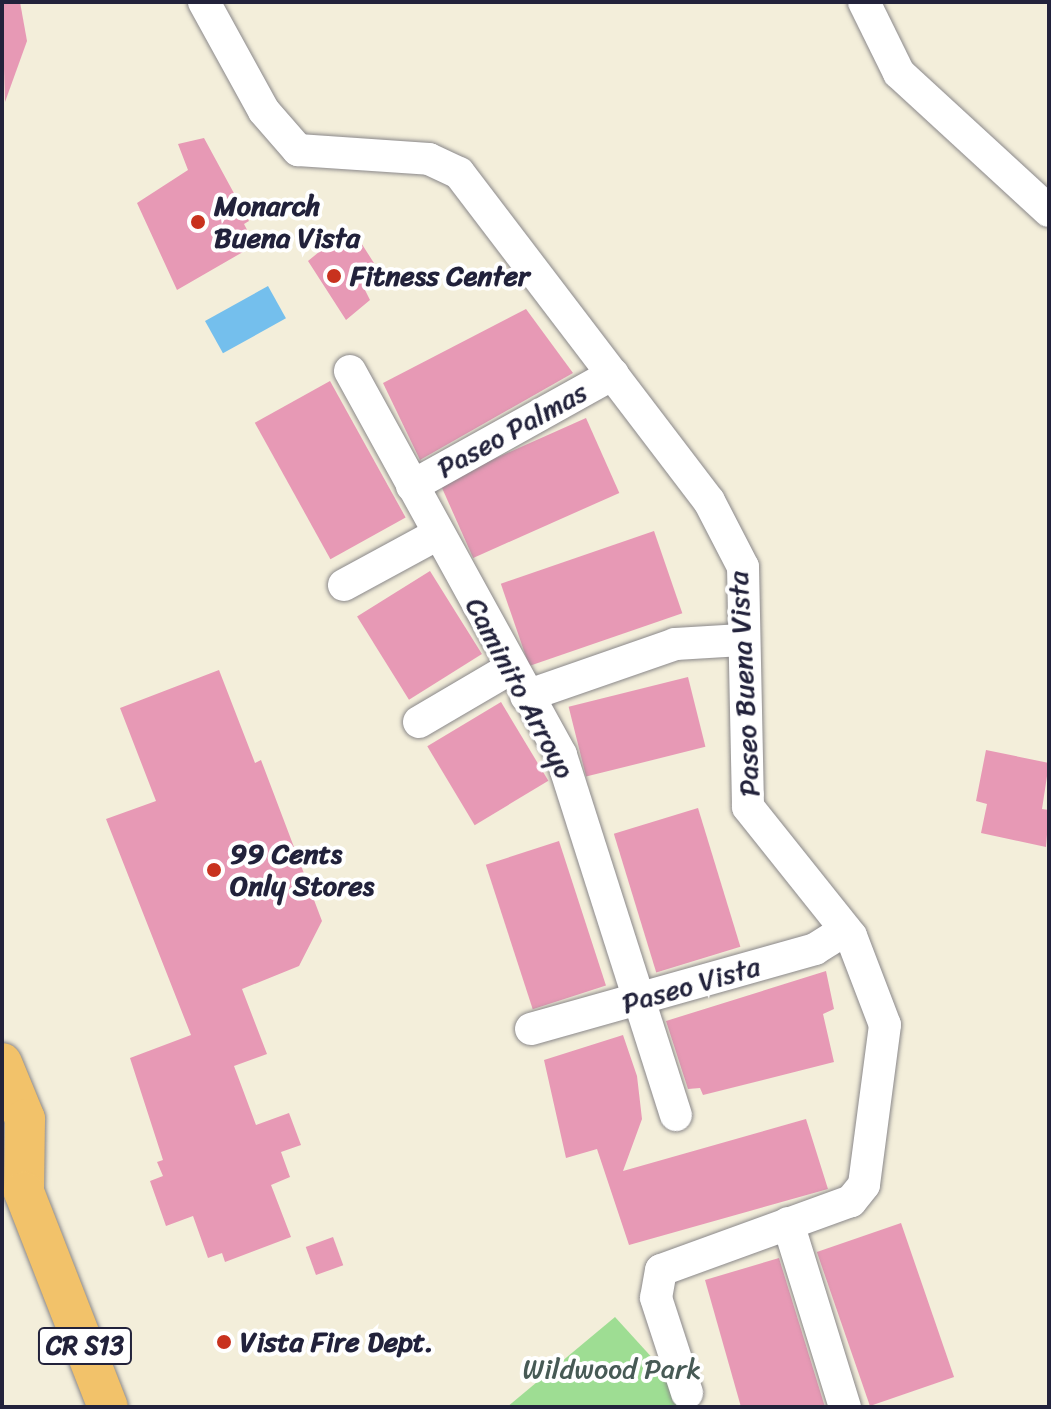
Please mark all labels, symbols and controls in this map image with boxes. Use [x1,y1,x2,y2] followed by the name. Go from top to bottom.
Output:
[214,189,361,255] place label: Monarch Buena Vista
[189,213,207,231] marker: Monarch Buena Vista
[350,259,531,293] place label: Fitness Center
[325,267,343,285] marker: Fitness Center
[431,375,593,485] street label: Paseo Palmas
[721,570,767,798] street label: Paseo Buena Vista
[458,592,582,784] street label: Caminito Arroyo
[230,837,374,903] place label: 99 Cents Only Stores
[205,861,223,879] marker: 99 Cents Only Stores
[618,949,764,1021] street label: Paseo Vista
[35,1324,135,1368] road number: CR S13
[240,1325,434,1359] place label: Vista Fire Dept.
[215,1333,233,1351] marker: Vista Fire Dept.
[523,1352,701,1386] park label: Wildwood Park

